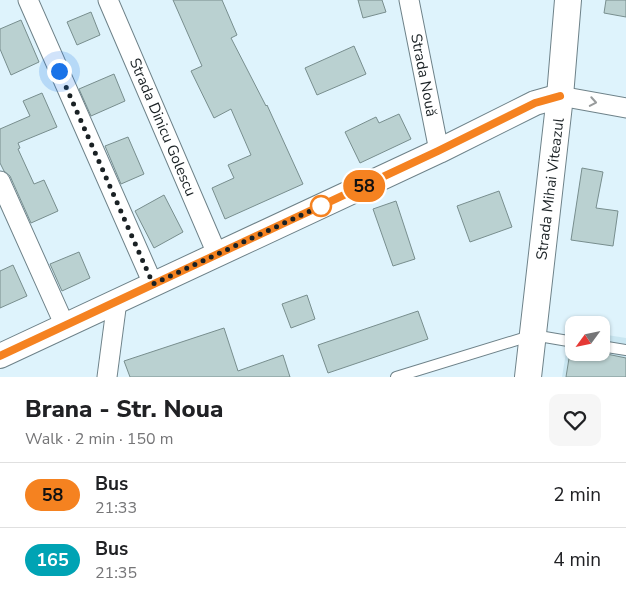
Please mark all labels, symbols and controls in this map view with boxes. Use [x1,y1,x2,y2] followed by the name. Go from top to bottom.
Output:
[406,32,442,118] street label: Strada Nouă
[125,55,201,199] street label: Strada Dinicu Golescu
[47,59,72,84] your location
[589,97,598,107] one-way arrow
[531,116,569,261] street label: Strada Mihai Viteazul
[342,170,386,202] line badge: 58
[353,174,375,198] text: 58
[310,195,332,217] unlabelled marker
[565,316,610,361] north arrow
[565,316,610,361] map controls
[25,393,223,425] text: Brana - Str. Noua
[549,394,601,446] button: heart
[25,428,173,450] text: Walk · 2 min · 150 m
[95,471,128,497] text: Bus
[553,482,601,508] text: 2 min
[42,483,63,507] text: 58
[95,497,137,519] text: 21:33
[95,536,128,562] text: Bus
[553,547,601,573] text: 4 min
[36,548,69,572] text: 165
[95,562,137,584] text: 21:35

